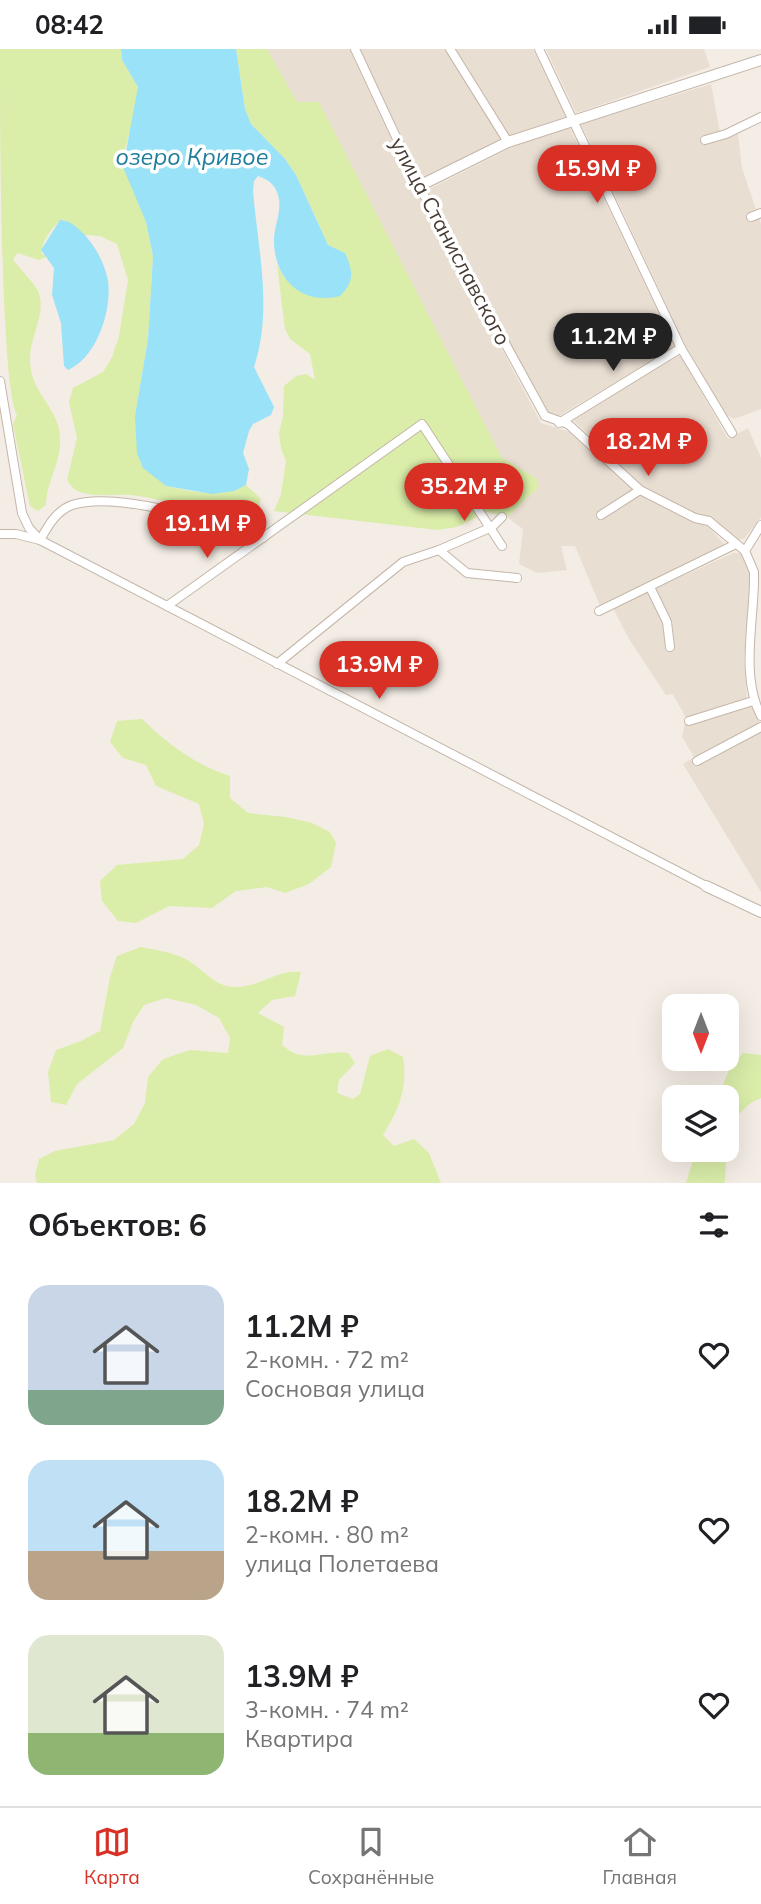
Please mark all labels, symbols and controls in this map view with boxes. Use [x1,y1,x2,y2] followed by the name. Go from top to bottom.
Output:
[35,8,104,41] text: 08:42
[385,133,517,349] street label: улица Станиславского
[116,142,268,171] water label: озеро Кривое
[532,145,662,205] pin: 15.9M ₽
[553,153,641,182] text: 15.9M ₽
[548,313,678,373] pin: 11.2M ₽
[569,321,657,350] text: 11.2M ₽
[583,419,713,478] pin: 18.2M ₽
[604,426,692,455] text: 18.2M ₽
[399,463,529,523] pin: 35.2M ₽
[420,471,508,500] text: 35.2M ₽
[142,501,272,560] pin: 19.1M ₽
[163,508,251,537] text: 19.1M ₽
[314,641,444,701] pin: 13.9M ₽
[335,649,423,678] text: 13.9M ₽
[662,994,738,1071] north arrow
[662,994,739,1162] map controls
[662,1085,739,1162] button: layers
[28,1206,207,1244] text: Объектов: 6
[695,1206,733,1244] icon: filters
[245,1307,359,1345] text: 11.2M ₽
[84,1313,168,1397] icon: home
[695,1336,733,1374] icon: heart
[245,1345,409,1374] text: 2-комн. · 72 m²
[245,1374,425,1403] text: Сосновая улица
[245,1482,359,1520] text: 18.2M ₽
[84,1488,168,1572] icon: home
[695,1511,733,1549] icon: heart
[245,1520,409,1549] text: 2-комн. · 80 m²
[245,1549,439,1578] text: улица Полетаева
[245,1657,359,1695] text: 13.9M ₽
[84,1663,168,1747] icon: home
[695,1686,733,1724] icon: heart
[245,1695,409,1724] text: 3-комн. · 74 m²
[245,1724,353,1753] text: Квартира
[84,1823,140,1889] tab: Карта
[308,1823,434,1889] tab: Сохранённые
[602,1823,677,1889] tab: Главная

